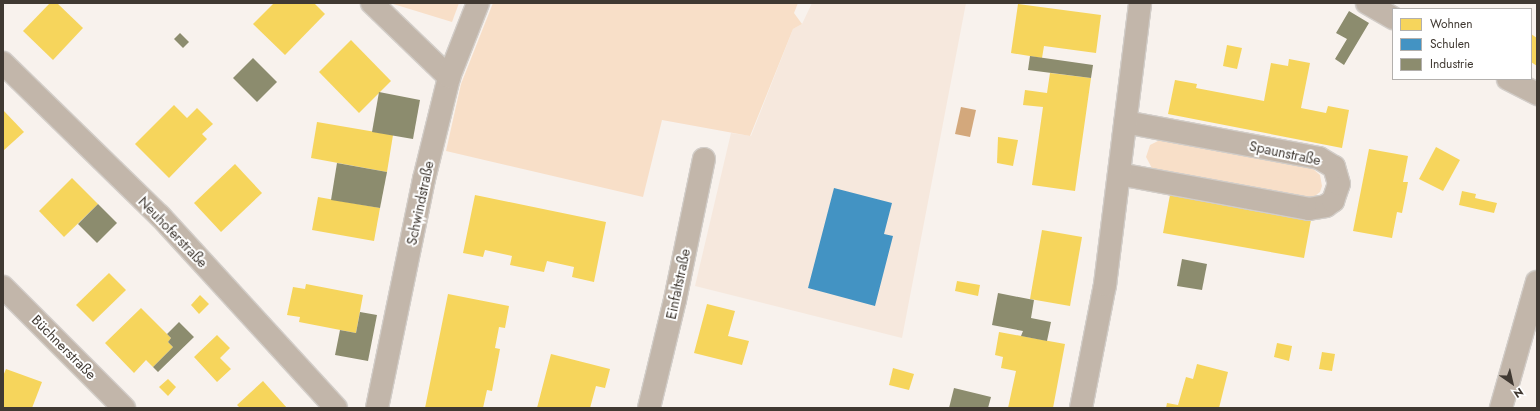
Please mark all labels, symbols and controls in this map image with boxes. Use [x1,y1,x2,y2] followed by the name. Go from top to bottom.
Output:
[1392,8,1532,80] legend
[1430,15,1473,33] text: Wohnen
[1430,35,1470,53] text: Schulen
[1430,55,1474,73] text: Industrie
[1248,137,1322,169] street label: Spaunstraße
[403,159,437,247] street label: Schwindstraße
[135,193,211,271] street label: Neuhoferstraße
[662,247,694,321] street label: Einfaltstraße
[28,311,100,383] street label: Büchnerstraße
[1492,363,1532,403] north arrow
[1511,384,1527,402] text: N

